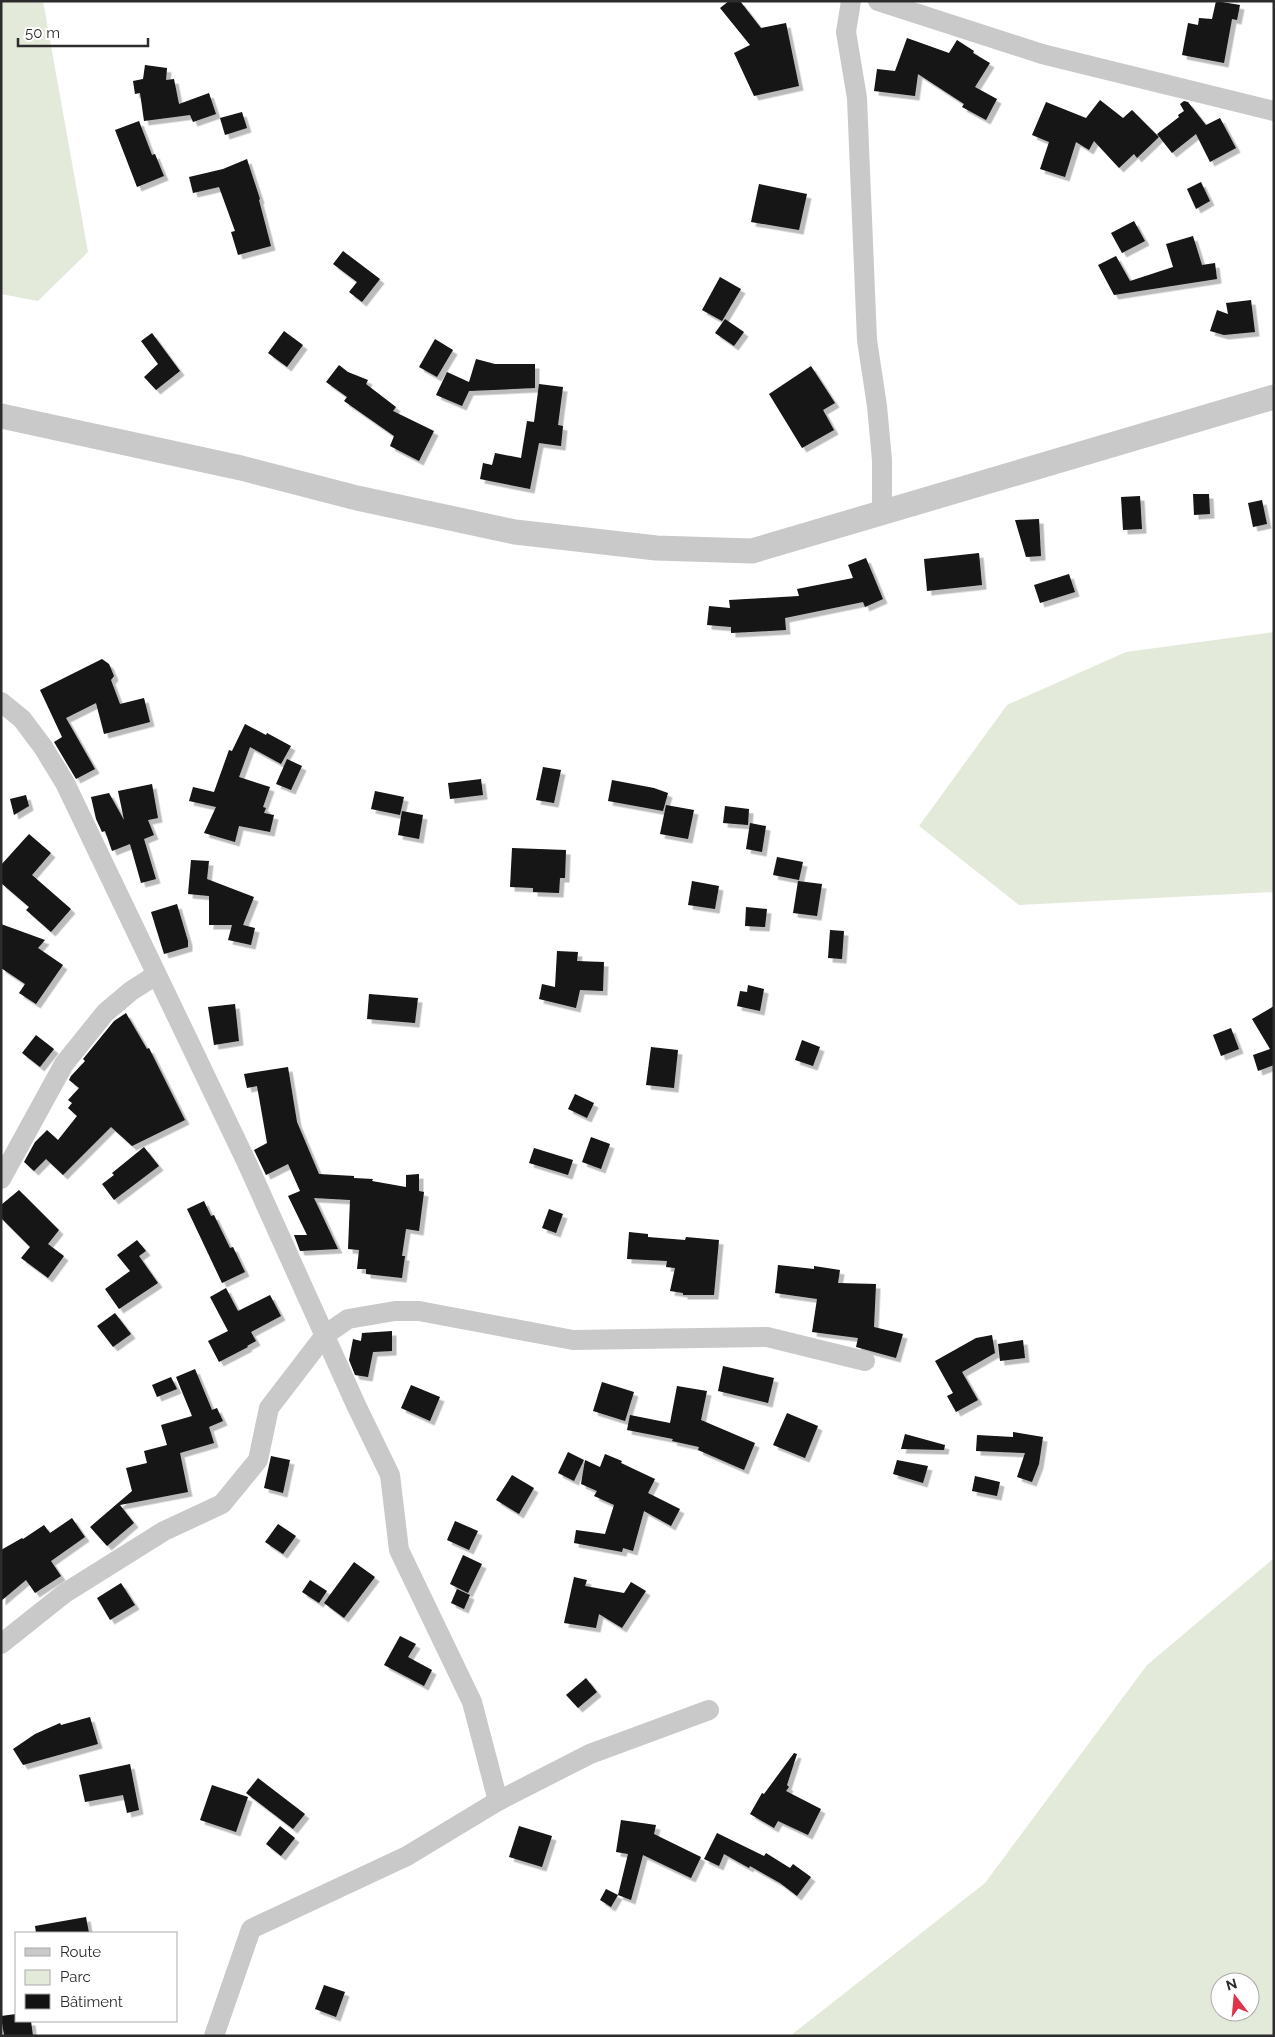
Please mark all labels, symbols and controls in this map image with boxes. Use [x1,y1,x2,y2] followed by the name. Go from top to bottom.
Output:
[18,15,148,47] scale bar
[25,24,60,42] text: 50 m
[15,1932,178,2022] legend
[60,1943,101,1961] text: Route
[60,1968,91,1986] text: Parc
[1210,1972,1260,2022] north arrow
[1224,1975,1239,1994] text: N
[60,1993,123,2011] text: Bâtiment

